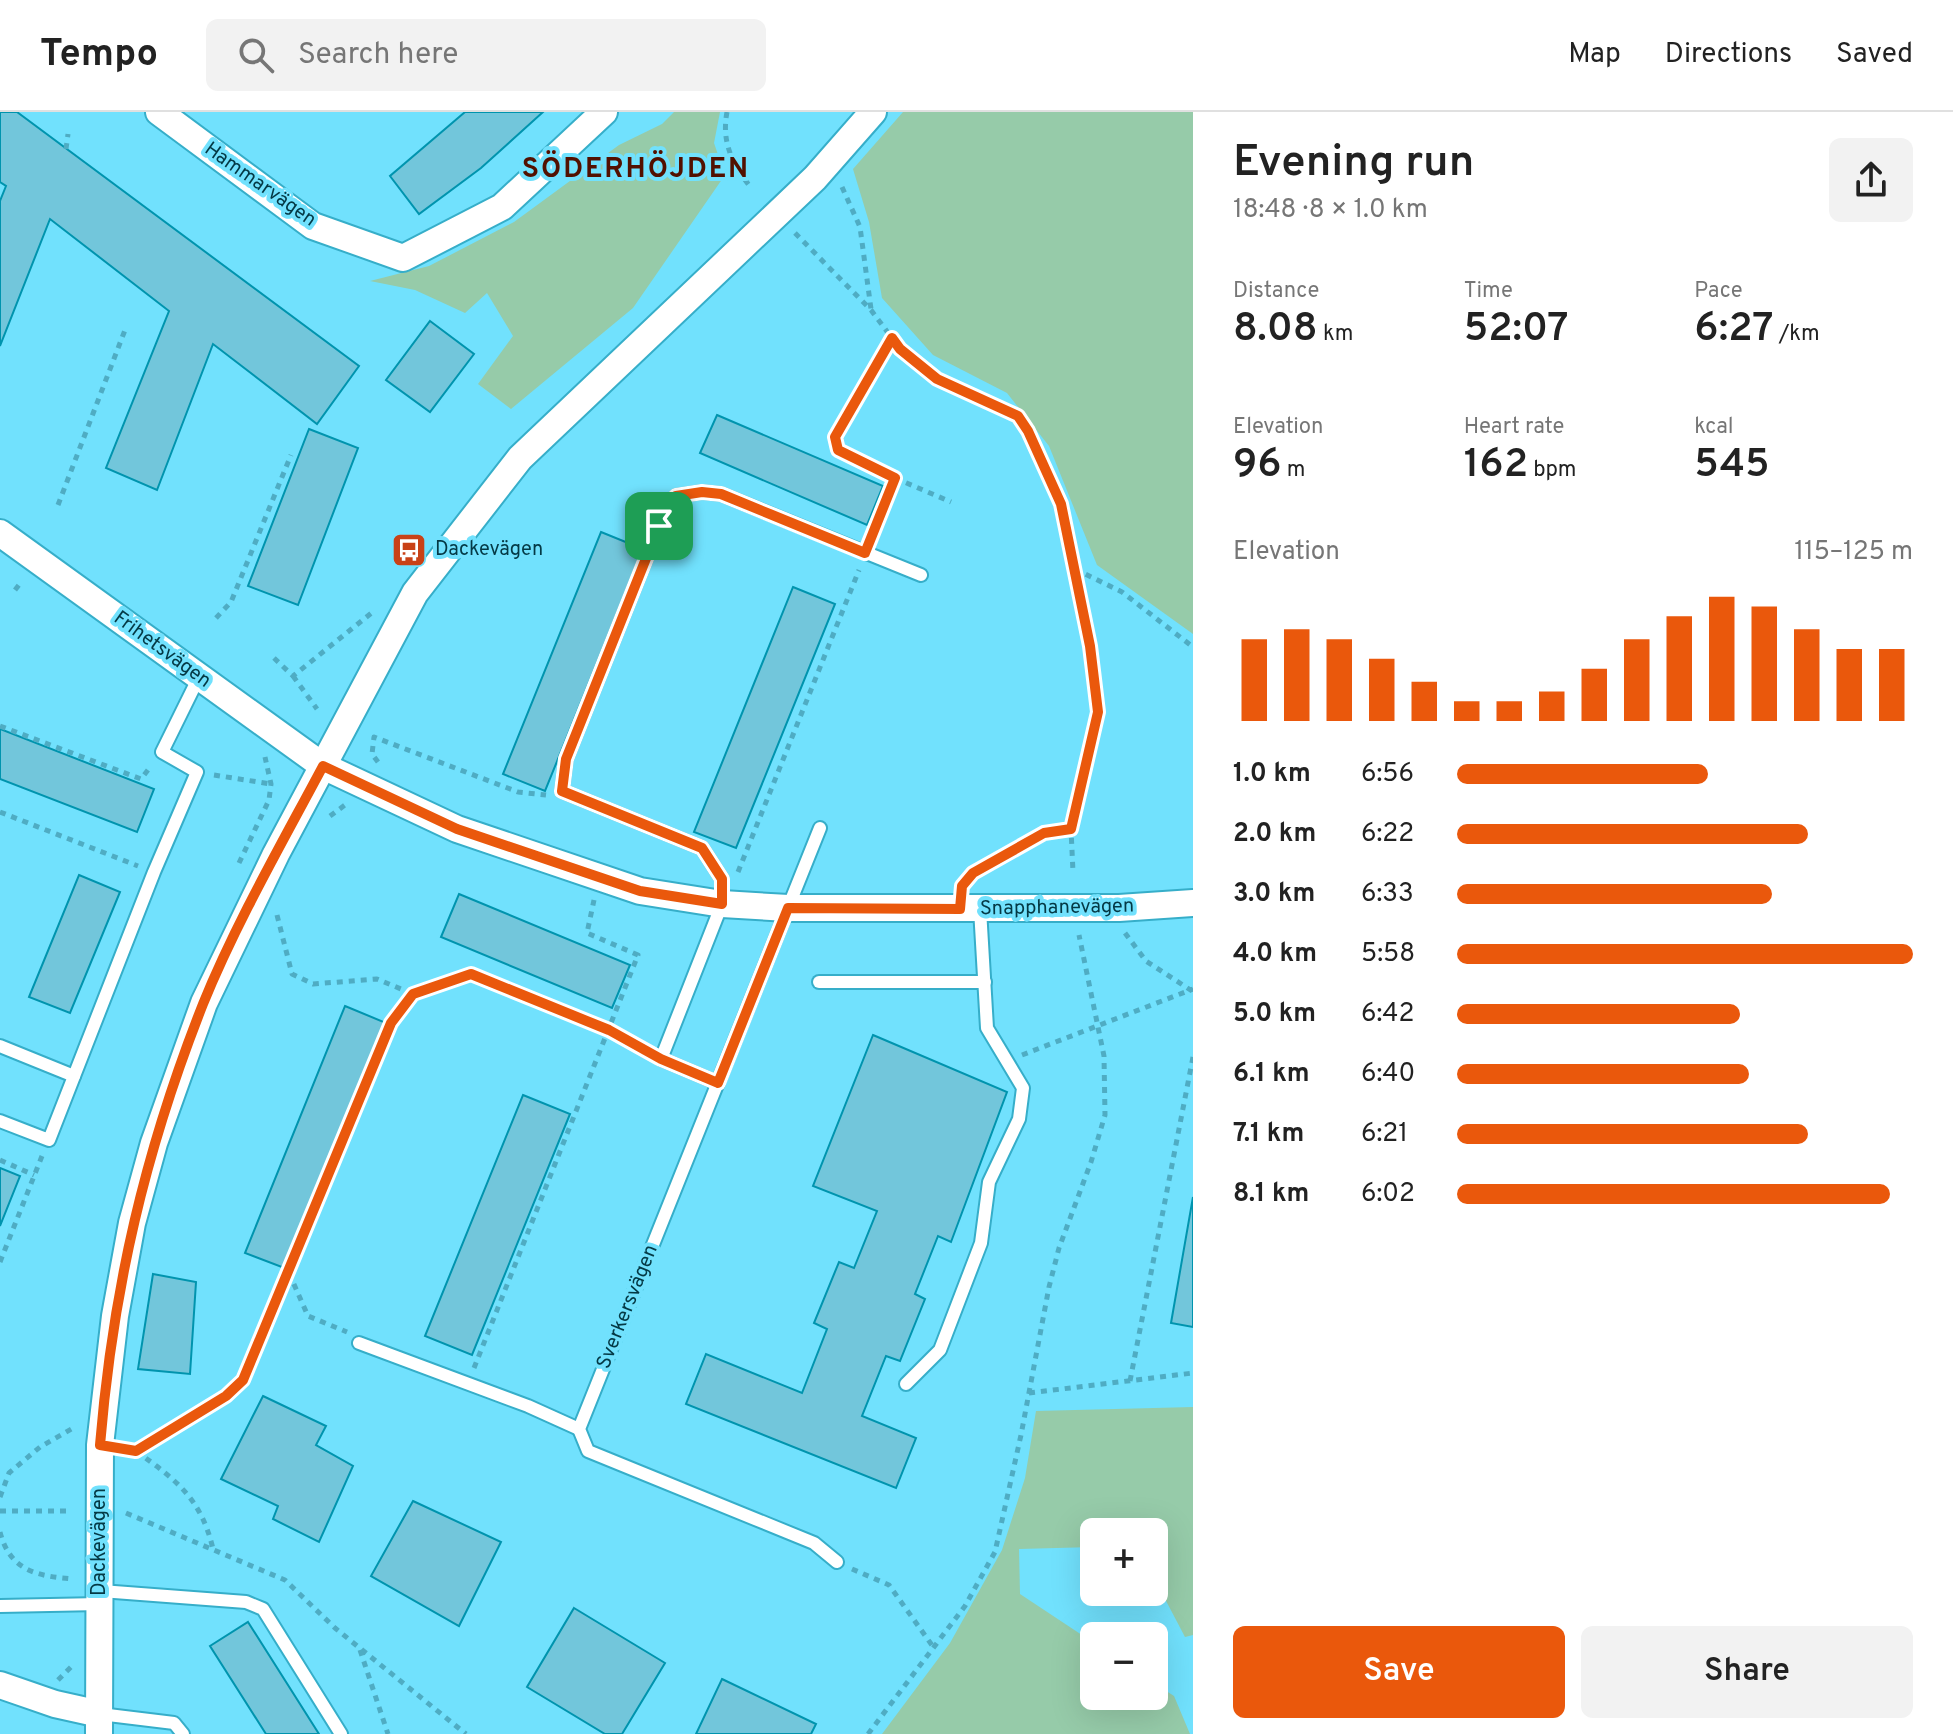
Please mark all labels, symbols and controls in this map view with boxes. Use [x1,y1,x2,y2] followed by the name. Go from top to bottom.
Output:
[206,19,766,91] search box
[40,31,158,80] text: Tempo
[234,33,278,77] icon: search
[298,37,458,74] text: Search here
[1568,37,1621,73] text: Map
[1665,37,1792,73] text: Directions
[1836,37,1913,73] text: Saved
[1233,136,1474,192] text: Evening run
[199,137,321,233] street label: Hammarvägen
[1829,138,1913,222] button: share
[522,150,750,188] district label: SÖDERHÖJDEN
[1233,194,1428,227] text: 18:48 · 8 × 1.0 km
[1233,278,1319,305] text: Distance
[1464,278,1513,305] text: Time
[1694,278,1743,305] text: Pace
[1233,305,1318,355] text: 8.08
[1464,305,1569,355] text: 52:07
[1694,305,1773,355] text: 6:27
[1318,321,1353,348] text: km
[1773,321,1820,348] text: /km
[1233,414,1323,441] text: Elevation
[1464,414,1564,441] text: Heart rate
[1694,414,1733,441] text: kcal
[1233,441,1282,491] text: 96
[1464,441,1528,491] text: 162
[1694,441,1770,491] text: 545
[1282,457,1306,484] text: m
[1528,457,1577,484] text: bpm
[625,492,693,560] pin
[637,504,681,548] icon: arrive
[390,531,428,569] bus stop icon: Dackevägen
[1233,536,1340,569] text: Elevation
[1794,536,1913,569] text: 115–125 m
[435,537,543,563] place label: Dackevägen
[108,606,216,694] street label: Frihetsvägen
[1233,758,1311,791] text: 1.0 km
[1361,758,1414,791] text: 6:56
[1233,818,1316,851] text: 2.0 km
[1361,818,1414,851] text: 6:22
[1233,878,1315,911] text: 3.0 km
[1361,878,1414,911] text: 6:33
[980,894,1134,922] street label: Snapphanevägen
[1233,938,1317,971] text: 4.0 km
[1361,938,1415,971] text: 5:58
[1233,998,1316,1031] text: 5.0 km
[1361,998,1414,1031] text: 6:42
[1233,1058,1310,1091] text: 6.1 km
[1361,1058,1415,1091] text: 6:40
[1233,1118,1304,1151] text: 7.1 km
[1361,1118,1408,1151] text: 6:21
[1233,1178,1309,1211] text: 8.1 km
[1361,1178,1415,1211] text: 6:02
[591,1241,665,1373] street label: Sverkersvägen
[87,1488,113,1596] street label: Dackevägen
[1080,1518,1168,1710] map controls
[1080,1518,1168,1606] button: +
[1080,1622,1168,1710] button: −
[1233,1626,1565,1718] button: Save
[1581,1626,1913,1718] button: Share

